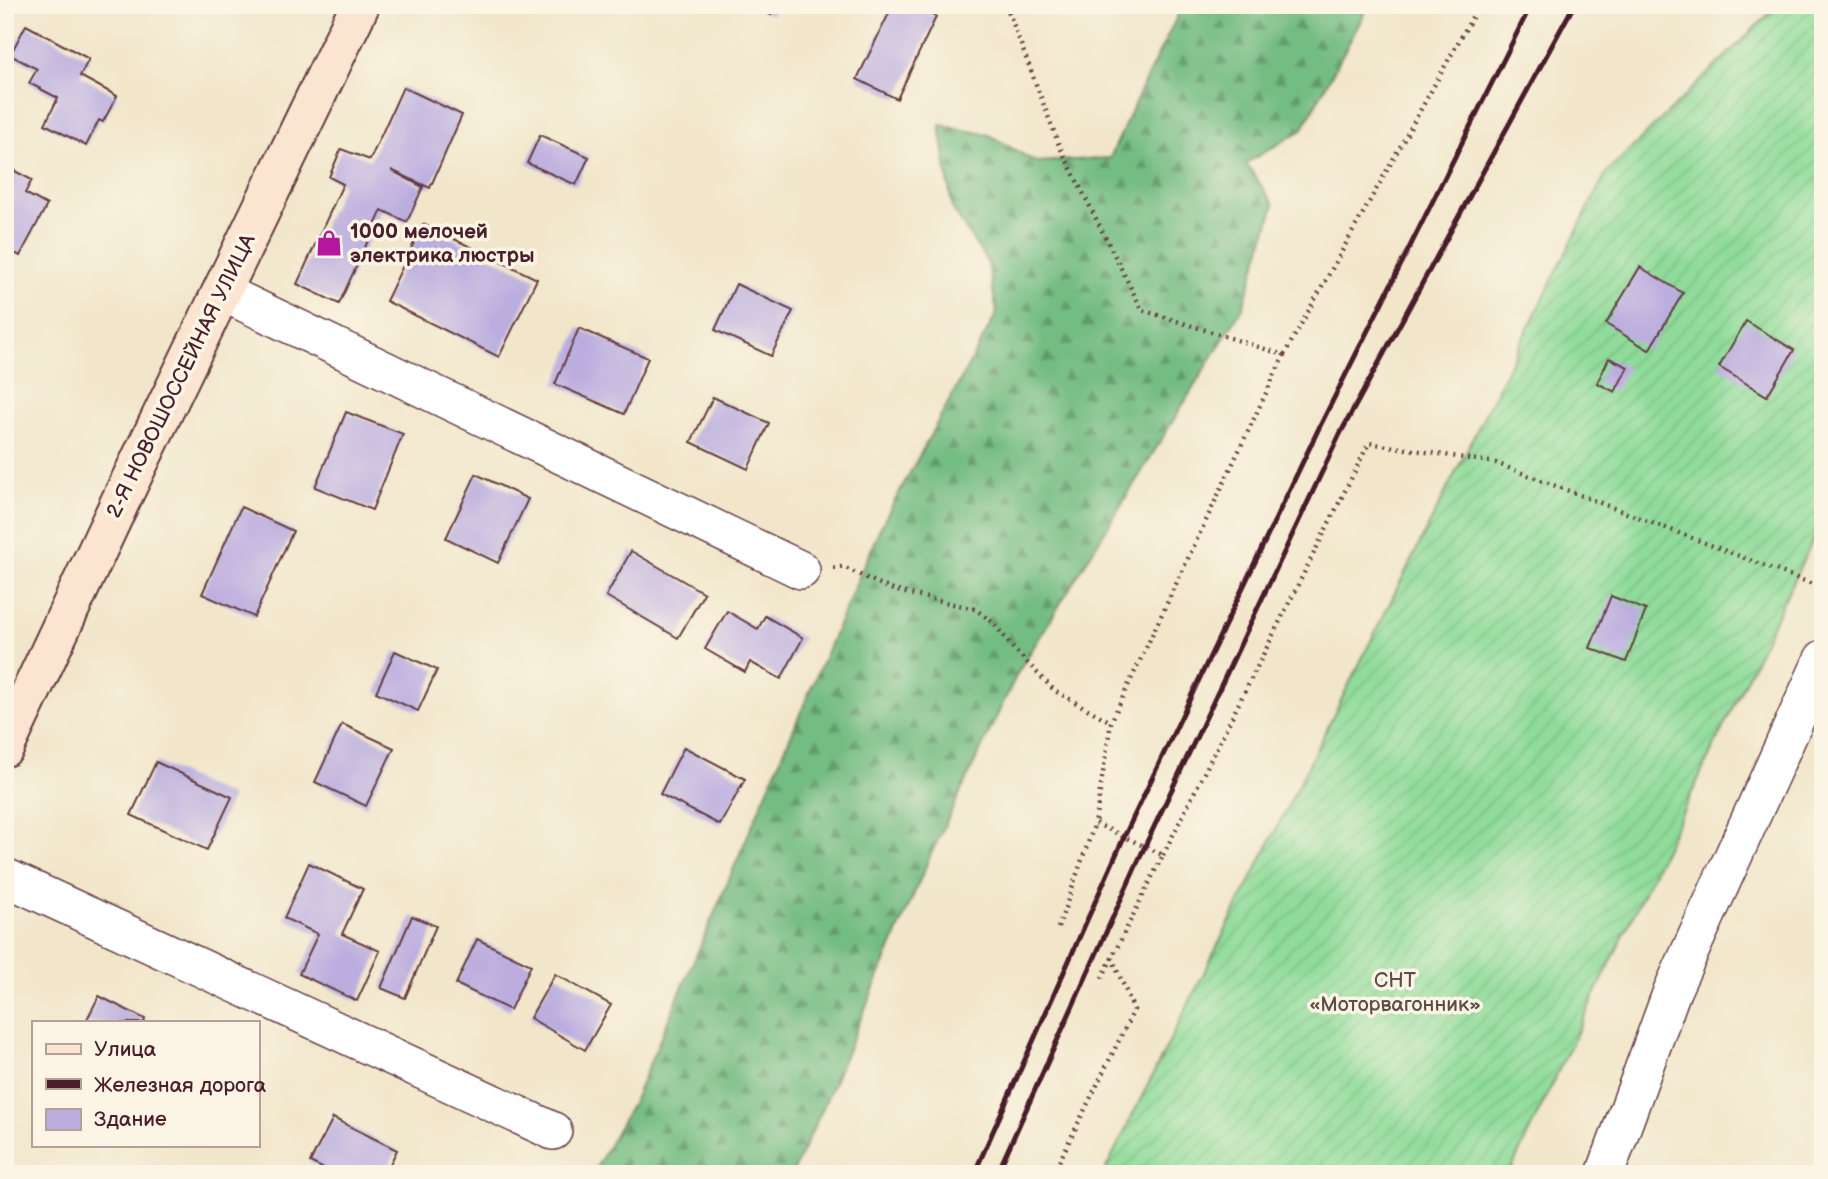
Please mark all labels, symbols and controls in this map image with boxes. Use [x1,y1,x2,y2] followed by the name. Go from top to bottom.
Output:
[350,219,535,268] place label: 1000 мелочей электрика люстры
[314,228,344,258] shop icon: 1000 мелочей электрика люстры
[101,230,261,522] street label: 2-Я НОВОШОССЕЙНАЯ УЛИЦА
[1309,968,1481,1017] park label: СНТ «Моторвагонник»
[32,1021,259,1148] legend
[94,1037,157,1062] text: Улица
[94,1073,267,1098] text: Железная дорога
[94,1107,167,1132] text: Здание

